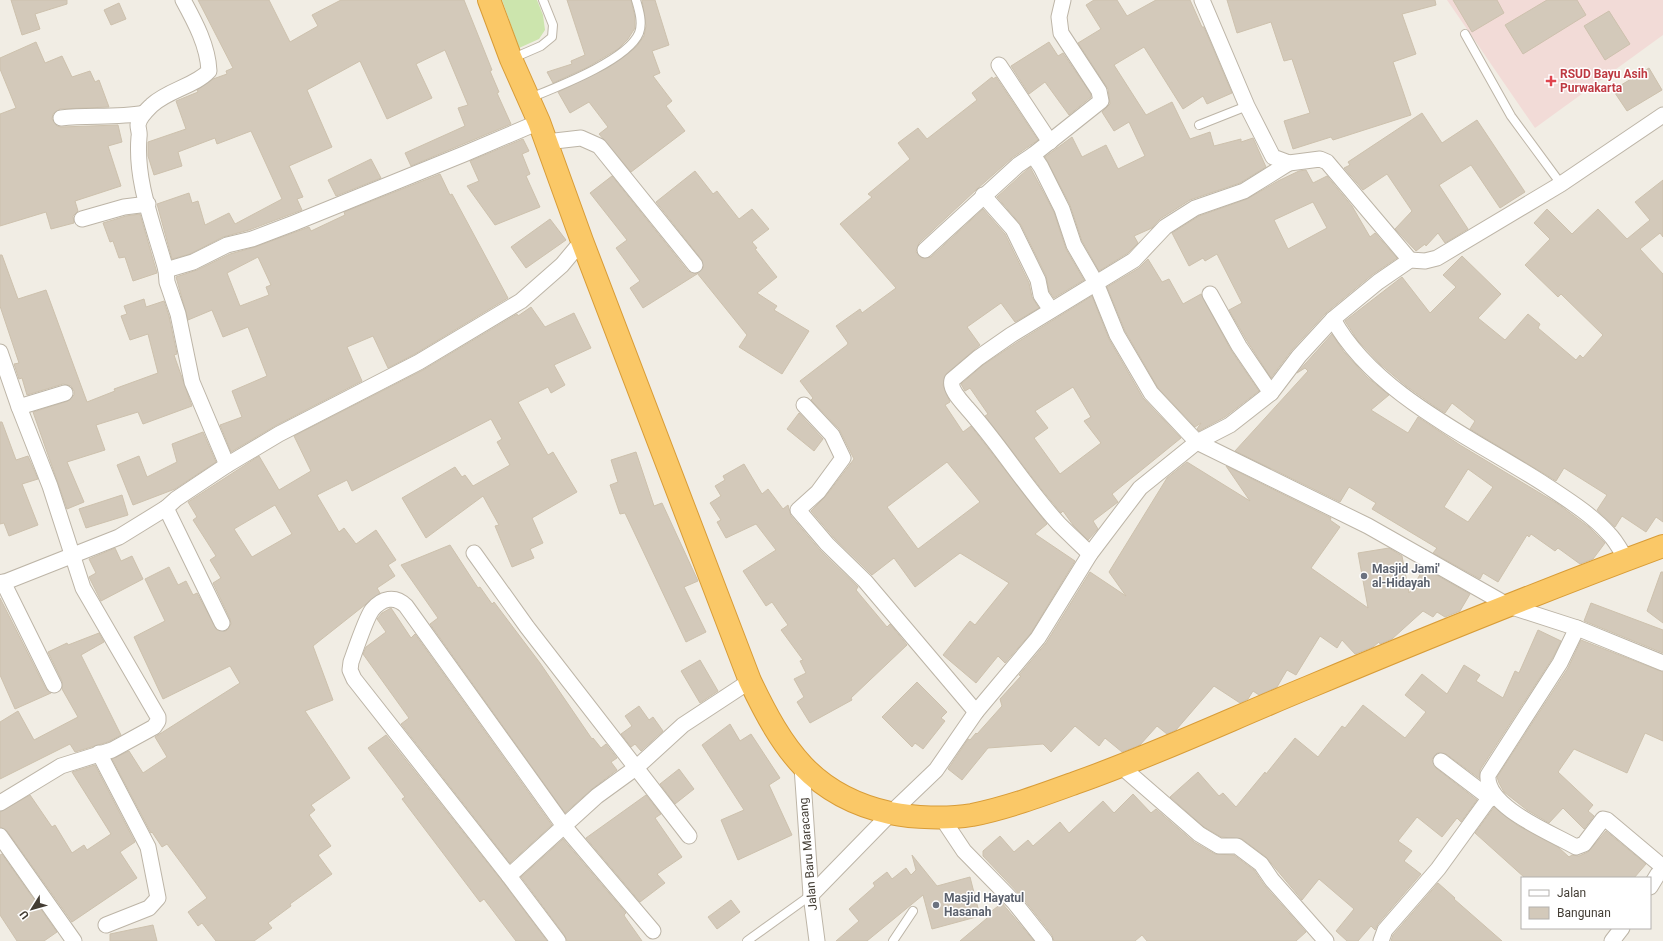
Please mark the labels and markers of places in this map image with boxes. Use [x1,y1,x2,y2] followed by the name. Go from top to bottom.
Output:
[1560,67,1648,95] place label: RSUD Bayu Asih Purwakarta
[1545,75,1557,87] marker: RSUD Bayu Asih Purwakarta
[1372,562,1440,590] place label: Masjid Jami' al-Hidayah
[1359,571,1369,581] marker: Masjid Jami' al-Hidayah
[944,891,1024,919] place label: Masjid Hayatul Hasanah
[931,900,941,910] marker: Masjid Hayatul Hasanah

